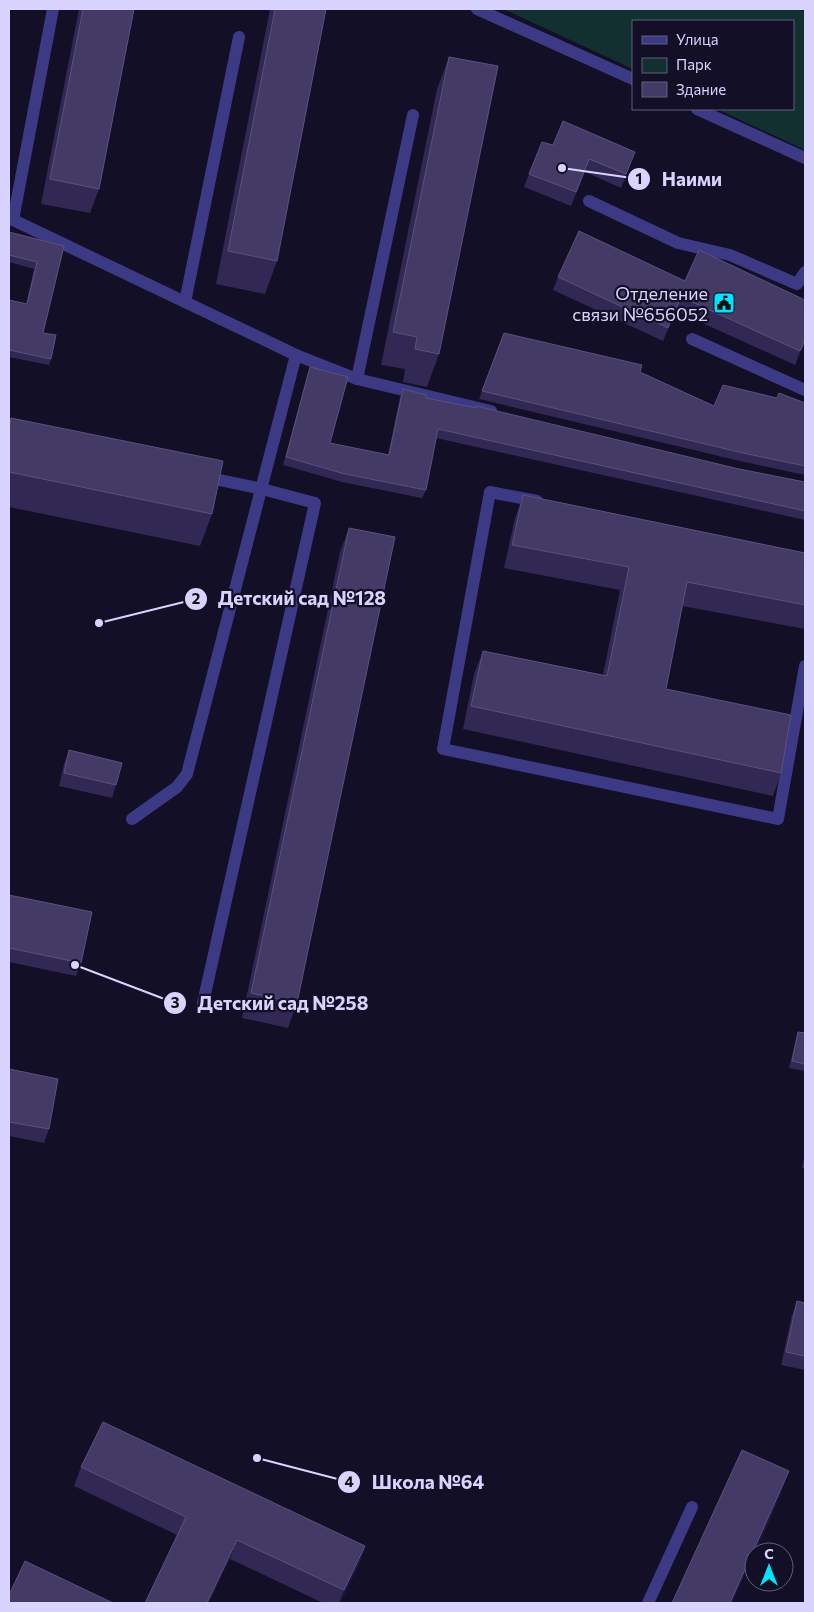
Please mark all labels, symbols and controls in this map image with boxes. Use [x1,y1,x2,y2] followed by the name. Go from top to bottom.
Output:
[632,20,794,110] legend
[676,30,718,48] text: Улица
[676,55,712,73] text: Парк
[676,80,726,98] text: Здание
[627,162,732,196] callout: Наими
[662,167,722,190] text: Наими
[636,169,642,187] text: 1
[572,282,708,325] place label: Отделение связи №656052
[712,291,736,315] public building icon: Отделение связи №656052
[183,582,396,616] callout: Детский сад №128
[218,586,386,609] text: Детский сад №128
[192,589,200,607] text: 2
[163,986,379,1020] callout: Детский сад №258
[198,991,368,1014] text: Детский сад №258
[171,993,180,1011] text: 3
[337,1465,494,1499] callout: Школа №64
[372,1470,485,1493] text: Школа №64
[344,1472,354,1490] text: 4
[744,1542,794,1592] north arrow
[764,1545,774,1562] text: С

